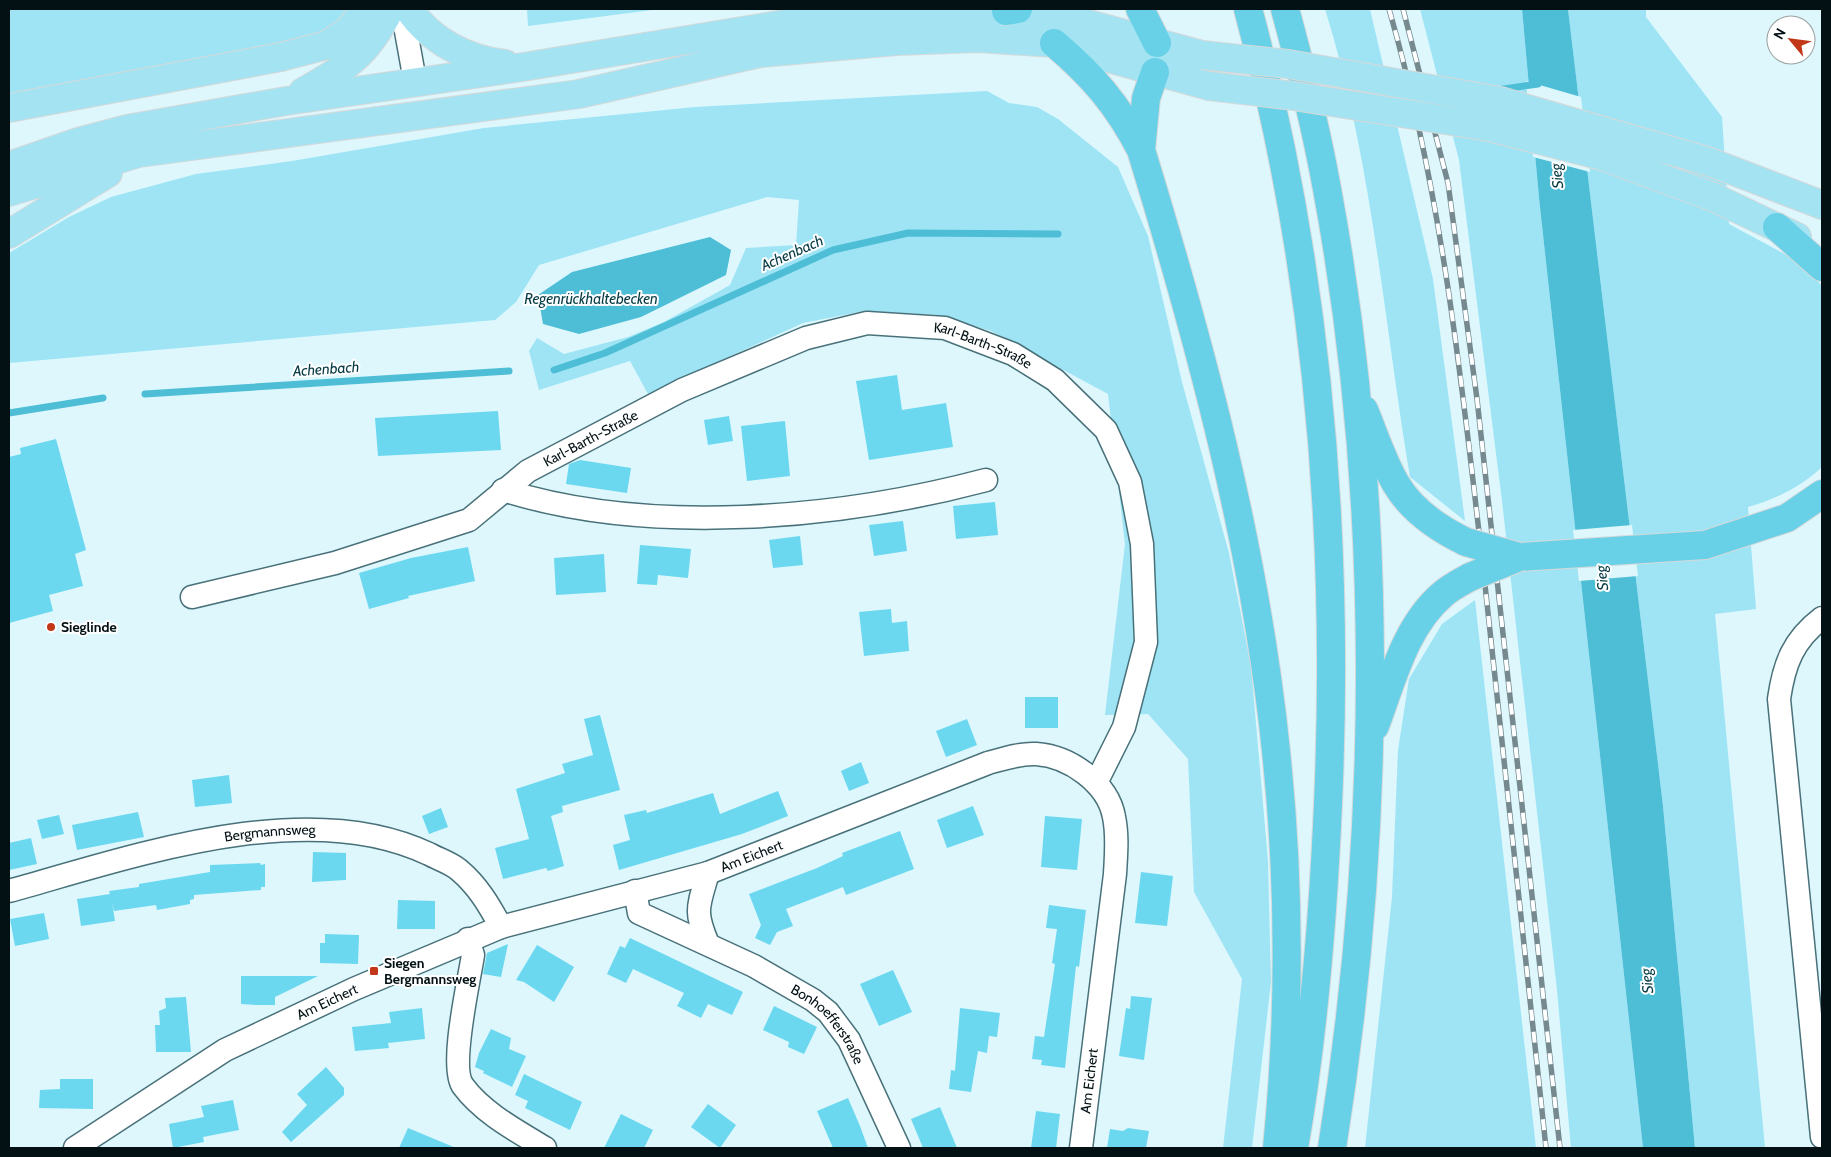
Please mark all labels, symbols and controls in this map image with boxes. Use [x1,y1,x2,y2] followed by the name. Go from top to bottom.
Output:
[1766,15,1816,65] north arrow
[1769,25,1790,42] text: N
[1547,162,1567,189] water label: Sieg
[757,231,826,275] water label: Achenbach
[524,290,658,308] water label: Regenrückhaltebecken
[933,318,1035,373] street label: Karl-Barth-Straße
[291,358,360,380] water label: Achenbach
[540,406,641,471] street label: Karl-Barth-Straße
[1592,564,1612,591] water label: Sieg
[61,618,117,636] place label: Sieglinde
[45,621,57,633] marker: Sieglinde
[223,821,317,846] street label: Bergmannsweg
[718,836,785,876] street label: Am Eichert
[384,954,476,988] place label: Siegen Bergmannsweg
[368,965,380,977] marker: Siegen Bergmannsweg
[1637,967,1657,994] water label: Sieg
[294,980,360,1024] street label: Am Eichert
[788,980,868,1067] street label: Bonhoefferstraße
[1076,1047,1102,1115] street label: Am Eichert

